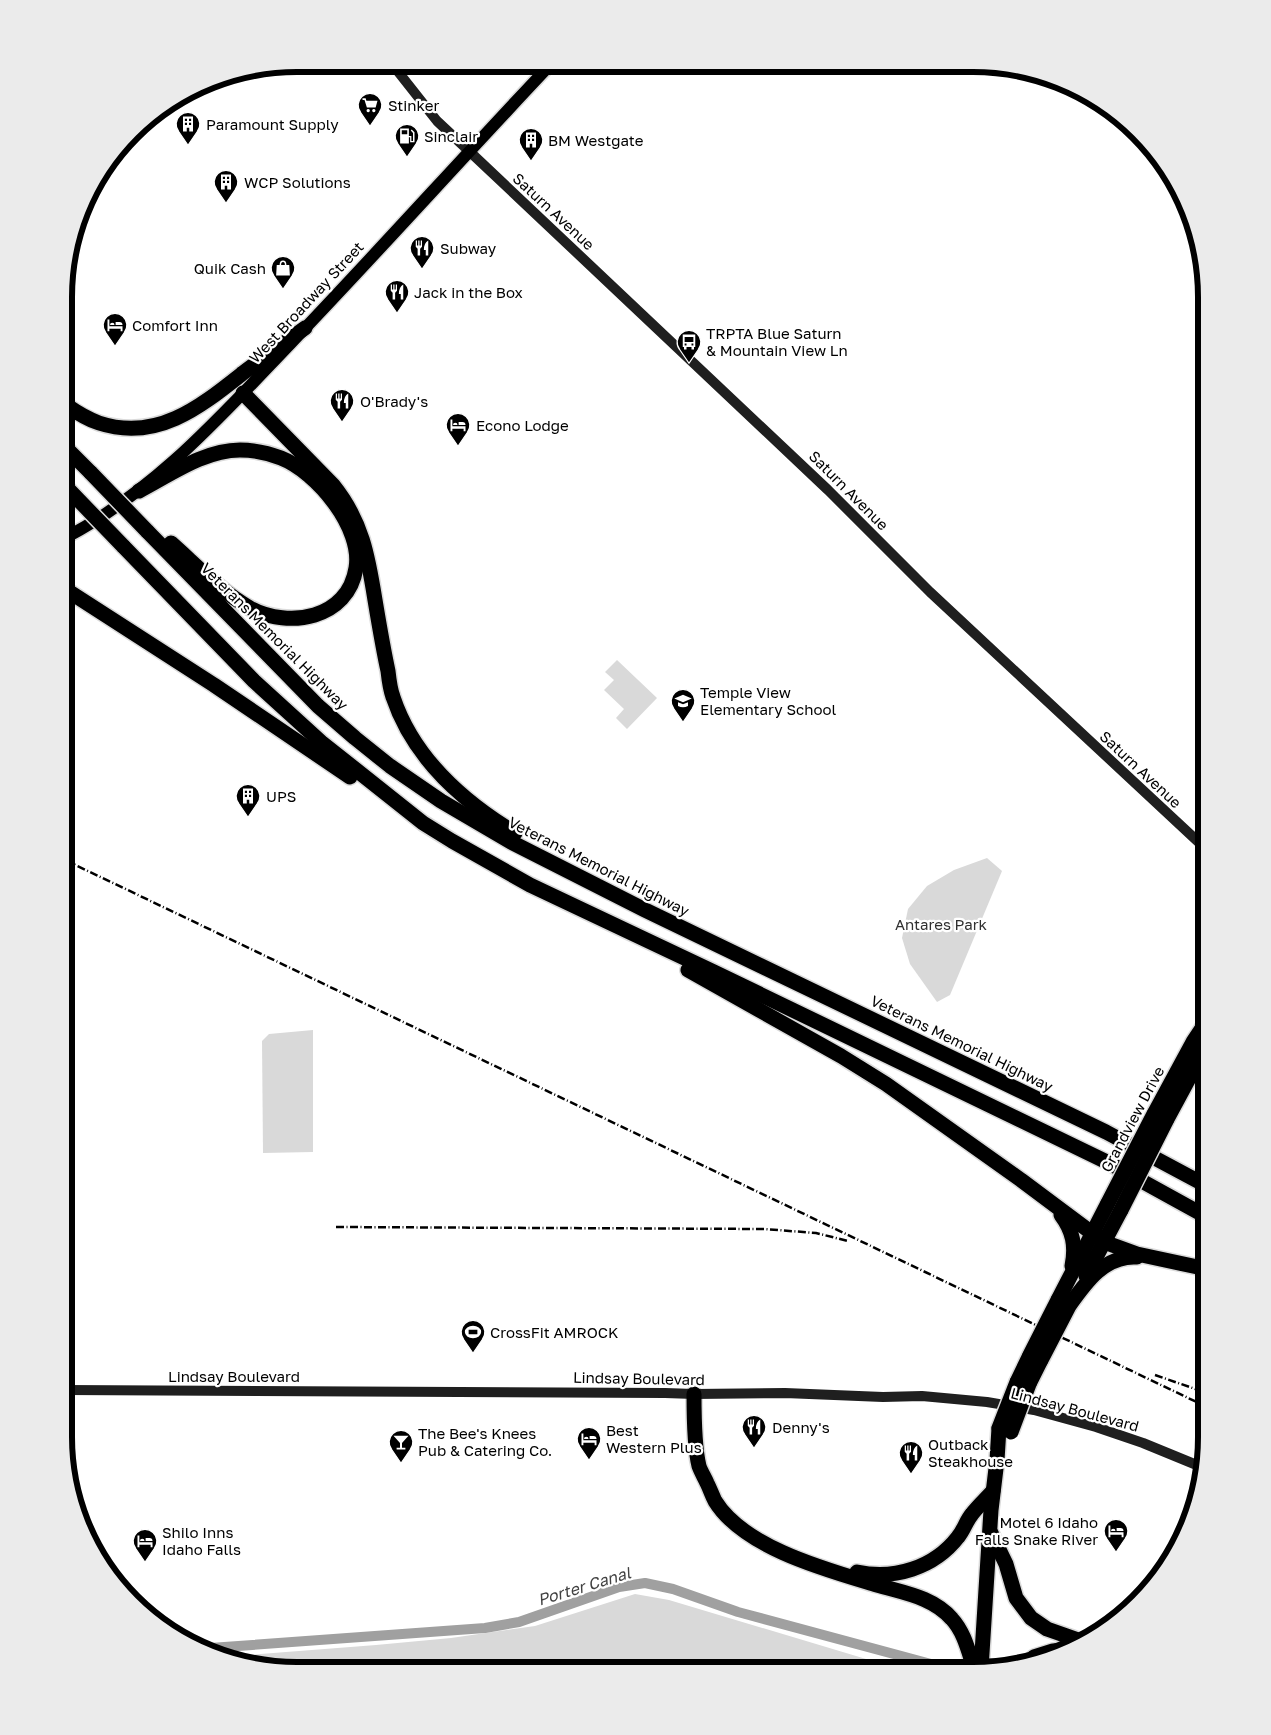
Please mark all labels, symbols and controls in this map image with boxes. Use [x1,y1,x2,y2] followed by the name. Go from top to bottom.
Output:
[357,92,383,126] supermarket icon: Stinker
[388,96,439,114] place label: Stinker
[175,111,201,145] building icon: Paramount Supply
[206,115,339,133] place label: Paramount Supply
[394,123,420,157] fuel station icon: Sinclair
[424,127,478,145] place label: Sinclair
[518,127,544,161] building icon: BM Westgate
[548,131,644,149] place label: BM Westgate
[213,169,239,203] building icon: WCP Solutions
[510,169,599,254] street label: Saturn Avenue
[244,173,351,191] place label: WCP Solutions
[409,235,435,269] restaurant icon: Subway
[245,238,367,366] street label: West Broadway Street
[440,239,497,257] place label: Subway
[270,255,296,289] shop icon: Quik Cash
[194,259,266,277] place label: Quik Cash
[384,279,410,313] restaurant icon: Jack in the Box
[414,283,523,301] place label: Jack in the Box
[102,312,128,346] hotel icon: Comfort Inn
[132,316,218,334] place label: Comfort Inn
[706,324,848,359] place label: TRPTA Blue Saturn & Mountain View Ln
[676,329,702,363] bus stop icon: TRPTA Blue Saturn & Mountain View Ln
[329,388,355,422] restaurant icon: O'Brady's
[360,392,428,410] place label: O'Brady's
[445,412,471,446] hotel icon: Econo Lodge
[476,416,569,434] place label: Econo Lodge
[806,447,893,534] street label: Saturn Avenue
[198,559,353,714] street label: Veterans Memorial Highway
[700,683,836,718] place label: Temple View Elementary School
[670,688,696,722] school or university icon: Temple View Elementary School
[1097,727,1186,812] street label: Saturn Avenue
[235,783,261,817] building icon: UPS
[266,787,296,805] place label: UPS
[506,812,693,920] street label: Veterans Memorial Highway
[895,915,988,933] park label: Antares Park
[868,991,1057,1095] street label: Veterans Memorial Highway
[1097,1063,1168,1175] street label: Grandview Drive
[460,1319,486,1353] sports icon: CrossFit AMROCK
[490,1323,618,1341] place label: CrossFit AMROCK
[168,1367,300,1385] street label: Lindsay Boulevard
[573,1368,705,1388] street label: Lindsay Boulevard
[1009,1383,1141,1435] street label: Lindsay Boulevard
[741,1414,767,1448] restaurant icon: Denny's
[772,1418,830,1436] place label: Denny's
[606,1421,702,1456] place label: Best Western Plus
[418,1424,552,1459] place label: The Bee's Knees Pub & Catering Co.
[576,1426,602,1460] hotel icon: Best Western Plus
[388,1429,414,1463] bar icon: The Bee's Knees Pub & Catering Co.
[928,1435,1013,1470] place label: Outback Steakhouse
[898,1440,924,1474] restaurant icon: Outback Steakhouse
[975,1513,1098,1548] place label: Motel 6 Idaho Falls Snake River
[1103,1518,1129,1552] hotel icon: Motel 6 Idaho Falls Snake River
[162,1523,241,1558] place label: Shilo Inns Idaho Falls
[132,1528,158,1562] hotel icon: Shilo Inns Idaho Falls
[535,1562,634,1610] water label: Porter Canal

